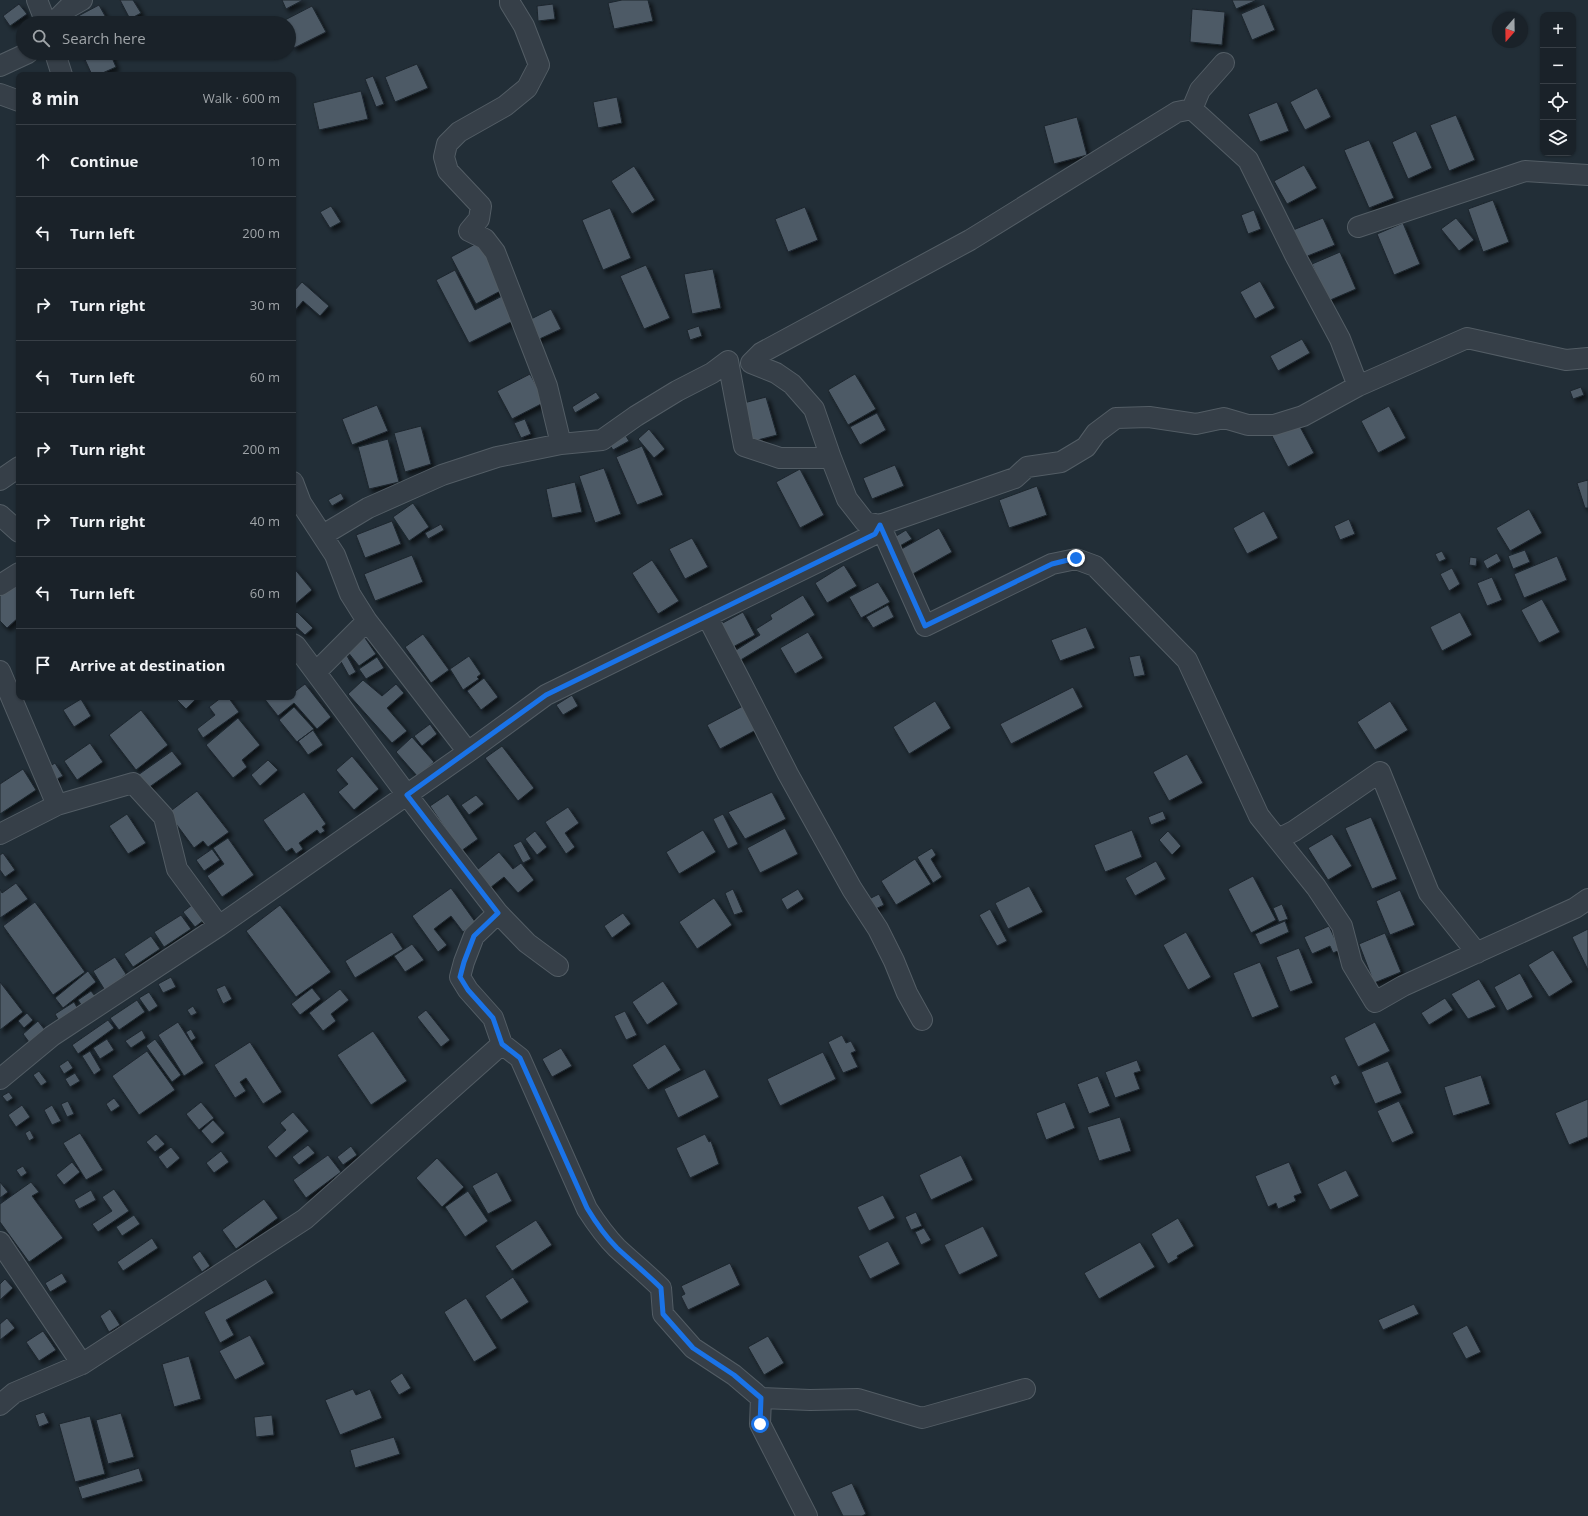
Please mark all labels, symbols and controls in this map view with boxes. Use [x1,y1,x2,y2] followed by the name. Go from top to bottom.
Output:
[1492,12,1528,48] north arrow
[1540,12,1576,156] map controls
[1540,12,1576,48] button: +
[16,16,296,60] search box
[30,27,52,49] icon: search
[62,28,146,48] text: Search here
[1540,48,1576,84] button: −
[1540,84,1576,120] button: locate
[32,87,79,110] text: 8 min
[203,89,280,107] text: Walk · 600 m
[1540,120,1576,156] button: layers
[32,150,54,172] icon: ahead
[70,151,138,171] text: Continue
[250,152,280,170] text: 10 m
[32,222,54,244] icon: left
[70,223,135,243] text: Turn left
[242,224,280,242] text: 200 m
[32,294,54,316] icon: right
[70,295,145,315] text: Turn right
[250,296,280,314] text: 30 m
[32,366,54,388] icon: left
[70,367,135,387] text: Turn left
[250,368,280,386] text: 60 m
[32,438,54,460] icon: right
[70,439,145,459] text: Turn right
[242,440,280,458] text: 200 m
[32,510,54,532] icon: right
[70,511,145,531] text: Turn right
[250,512,280,530] text: 40 m
[1067,549,1085,567] route end
[32,582,54,604] icon: left
[70,583,135,603] text: Turn left
[250,584,280,602] text: 60 m
[32,654,54,676] icon: arrive
[70,655,225,675] text: Arrive at destination
[751,1415,769,1433] route start

